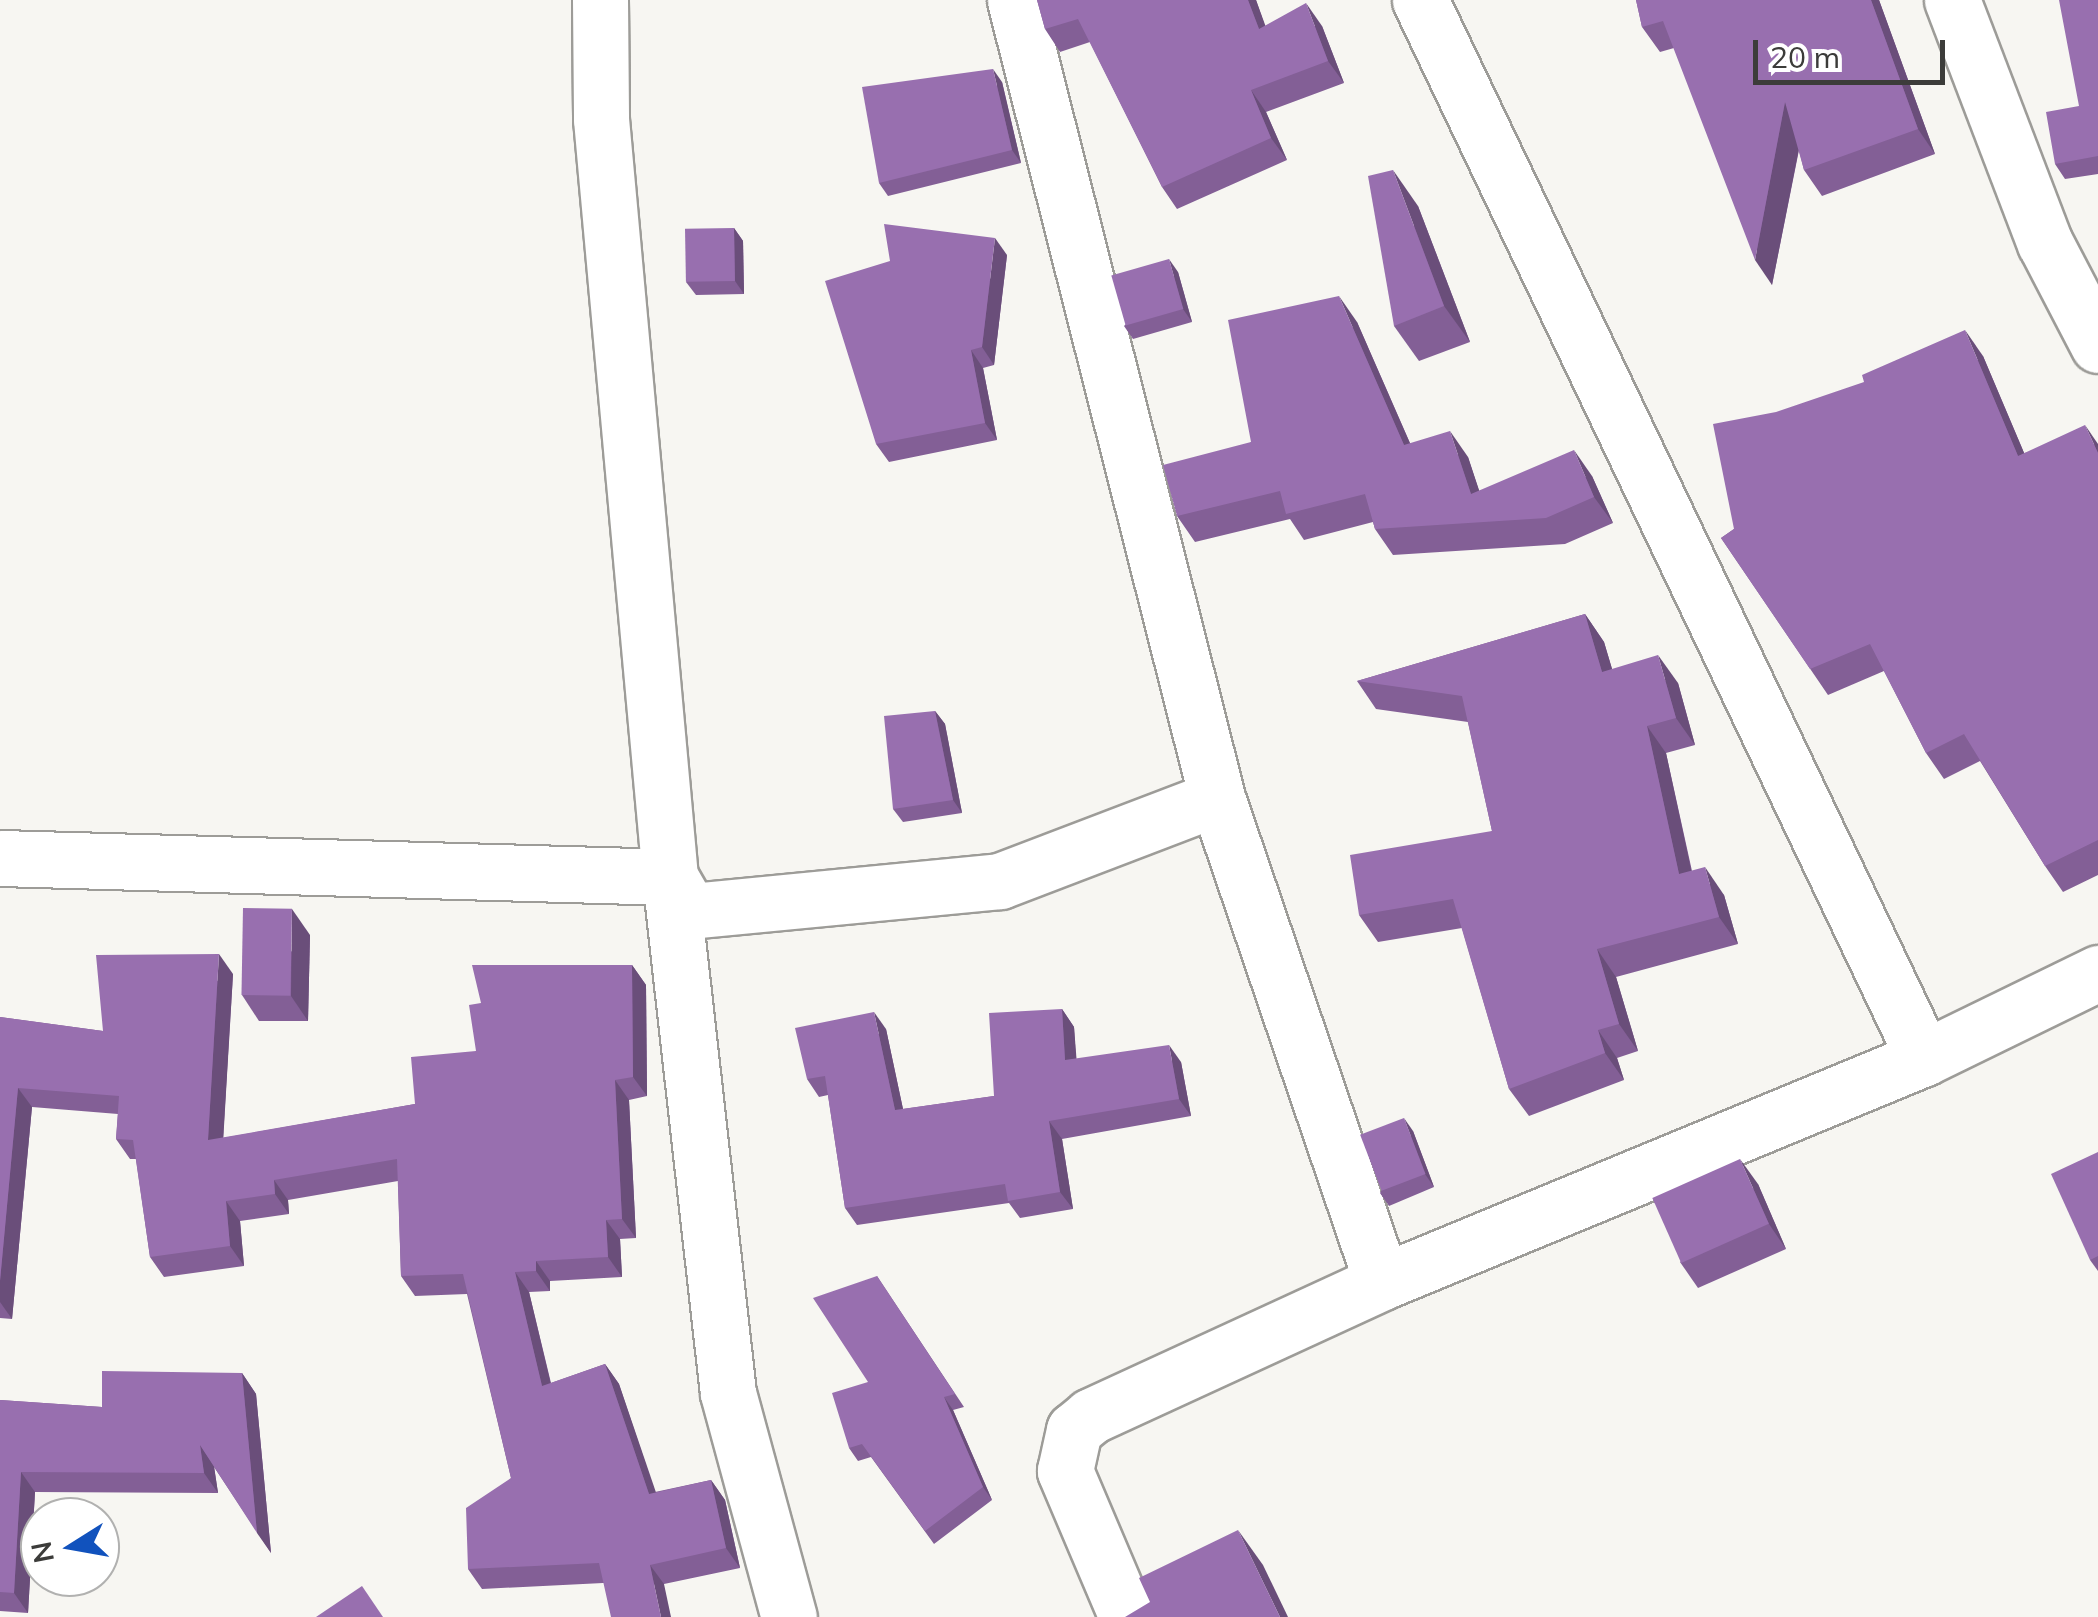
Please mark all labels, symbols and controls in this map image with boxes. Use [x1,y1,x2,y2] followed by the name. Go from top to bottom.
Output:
[1758,20,1950,82] scale bar
[1770,38,1840,76] text: 20 m
[20,1497,120,1597] north arrow
[23,1539,61,1566] text: N

